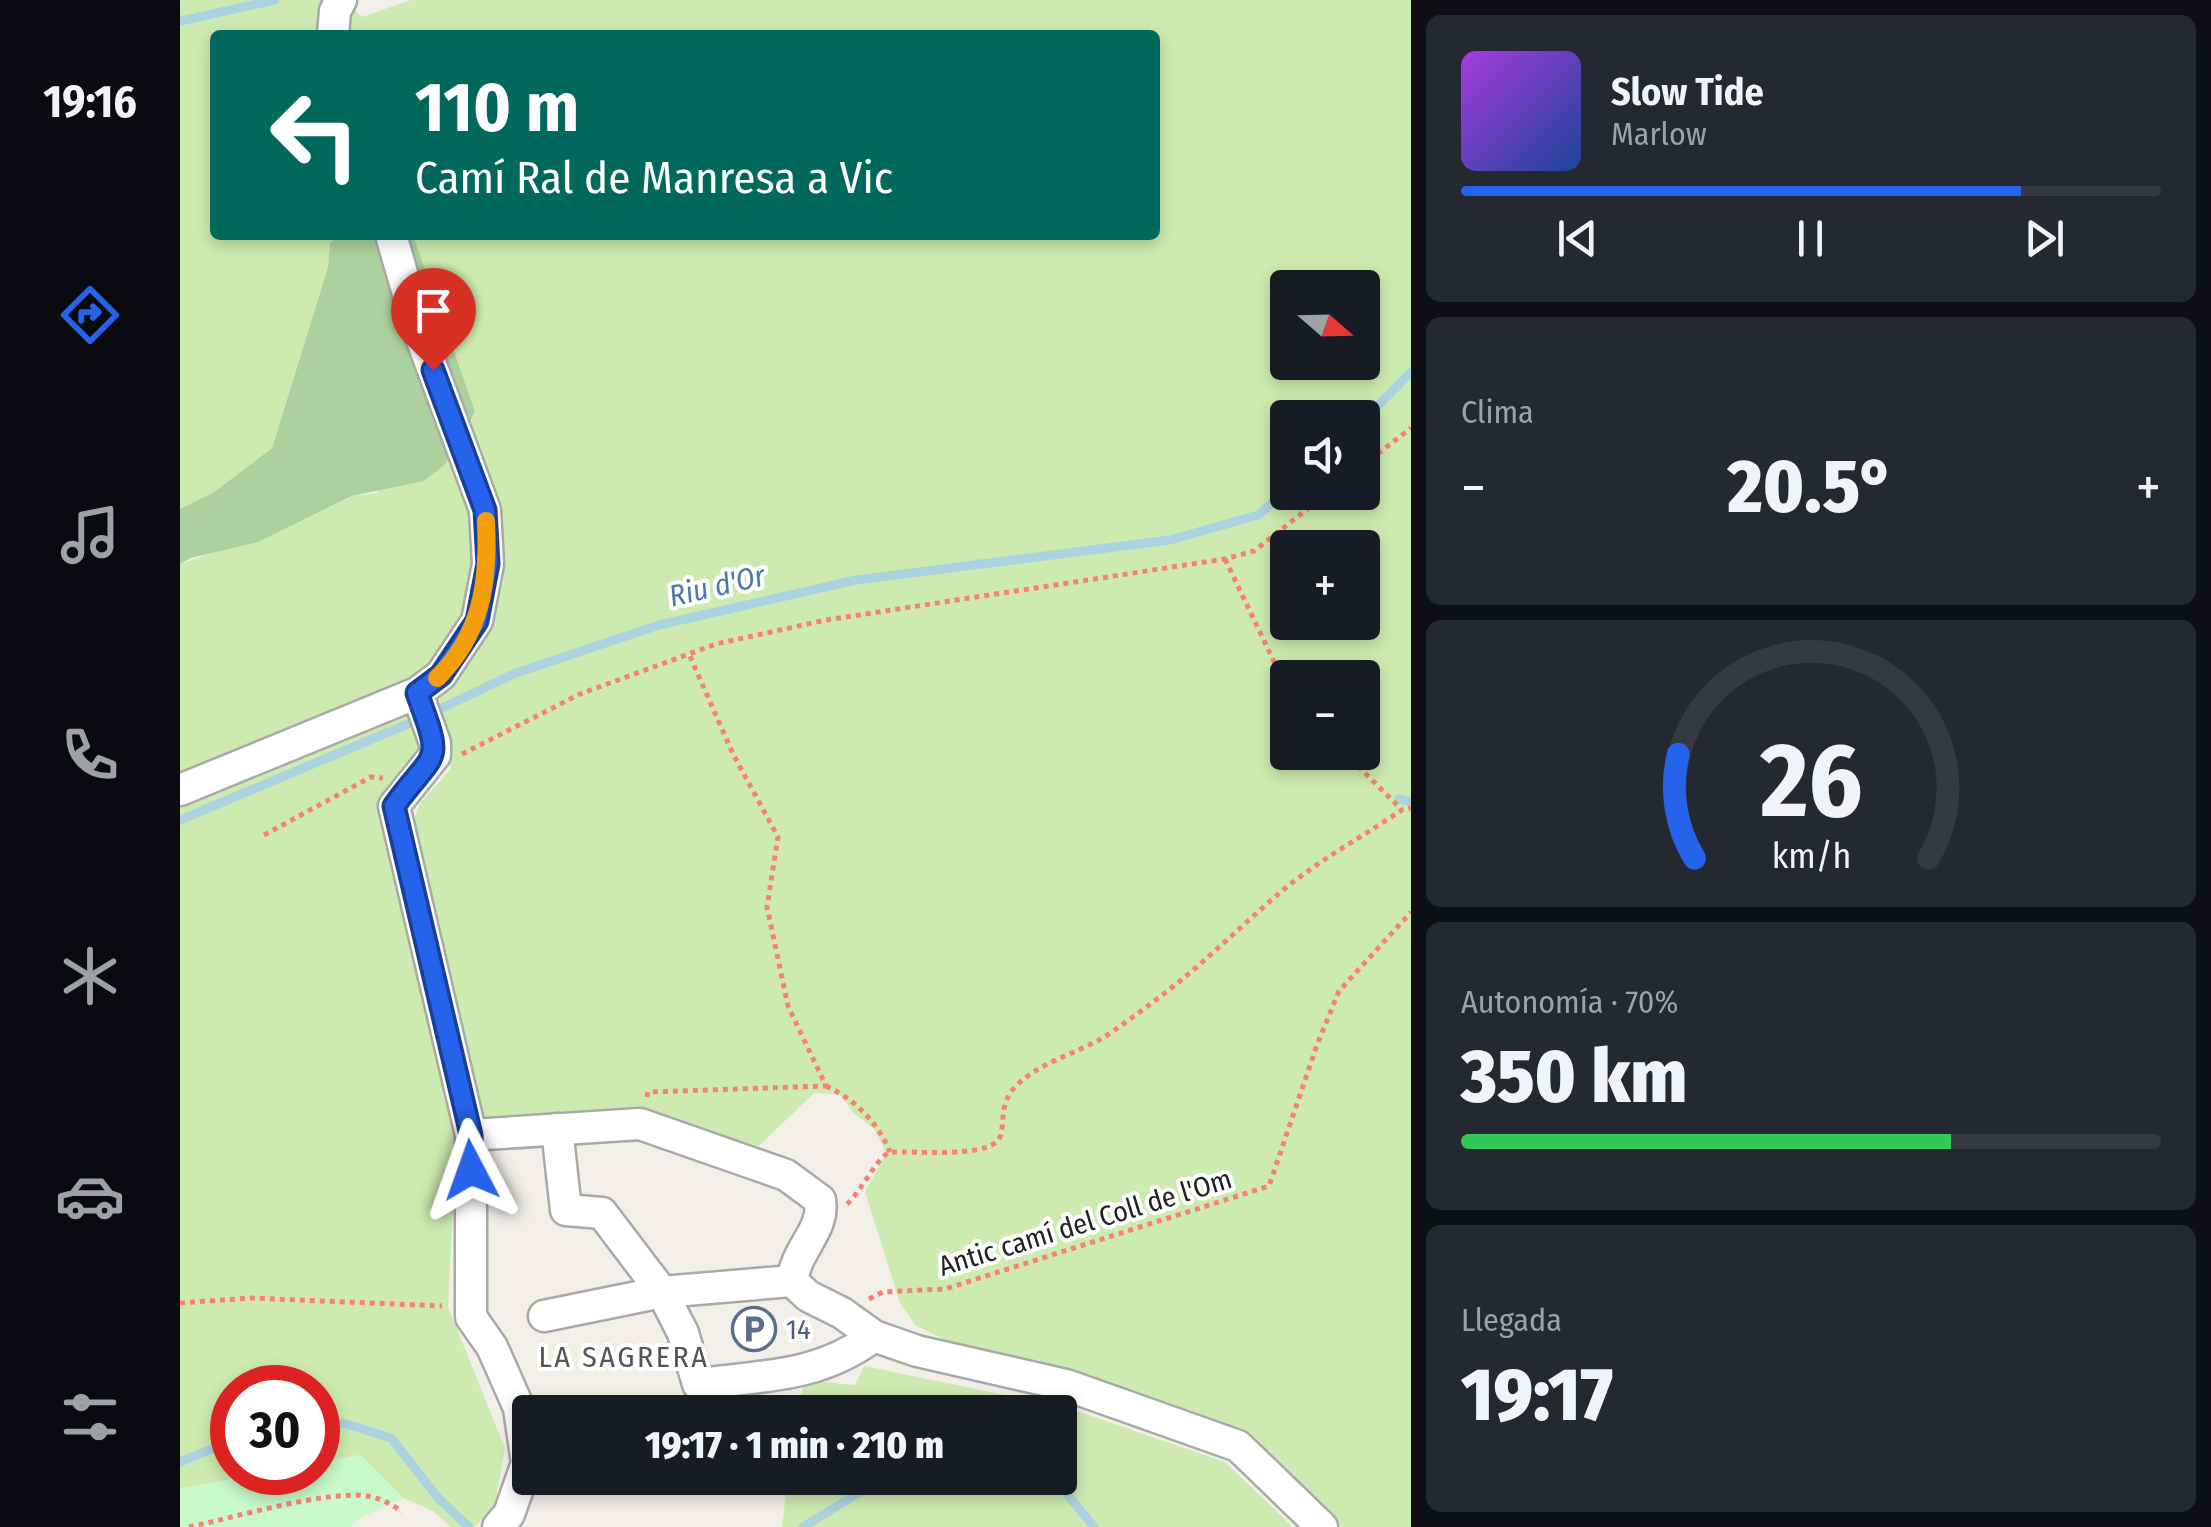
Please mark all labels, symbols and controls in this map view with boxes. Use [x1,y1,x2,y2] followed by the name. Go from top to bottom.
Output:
[415,66,579,150] text: 110 m
[1611,69,1764,115] text: Slow Tide
[250,70,380,200] icon: left
[43,75,137,129] text: 19:16
[1611,115,1707,153] text: Marlow
[415,151,893,205] text: Camí Ral de Manresa a Vic
[1550,211,1605,266] icon: previous
[1783,211,1838,266] icon: pause
[2017,211,2072,266] icon: next
[391,268,476,371] pin
[1270,270,1380,380] north arrow
[1270,270,1380,770] map controls
[55,280,125,350] icon: directions
[406,283,461,338] icon: arrive
[1461,393,1534,431] text: Clima
[1270,400,1380,510] button: sound
[1728,442,1894,532] text: 20.5°
[1461,455,1486,521] text: −
[2136,455,2161,521] text: +
[55,500,125,570] icon: music
[1270,530,1380,640] button: +
[666,557,770,614] water label: Riu d'Or
[1270,660,1380,770] button: −
[1759,719,1862,844] text: 26
[55,720,125,790] icon: phone
[1771,835,1851,877] text: km/h
[55,941,125,1011] icon: climate
[1461,983,1678,1021] text: Autonomía · 70%
[1461,1032,1687,1122] text: 350 km
[419,1118,523,1222] position arrow
[55,1161,125,1231] icon: car
[935,1162,1236,1283] street label: Antic camí del Coll de l'Om
[1461,1301,1562,1339] text: Llegada
[731,1306,777,1352] parking icon: 14
[786,1313,810,1346] place label: 14
[538,1339,710,1375] district label: LA SAGRERA
[1461,1350,1613,1440] text: 19:17
[210,1365,340,1495] speed limit sign: 30
[55,1382,125,1452] icon: filters
[645,1422,944,1468] text: 19:17 · 1 min · 210 m

